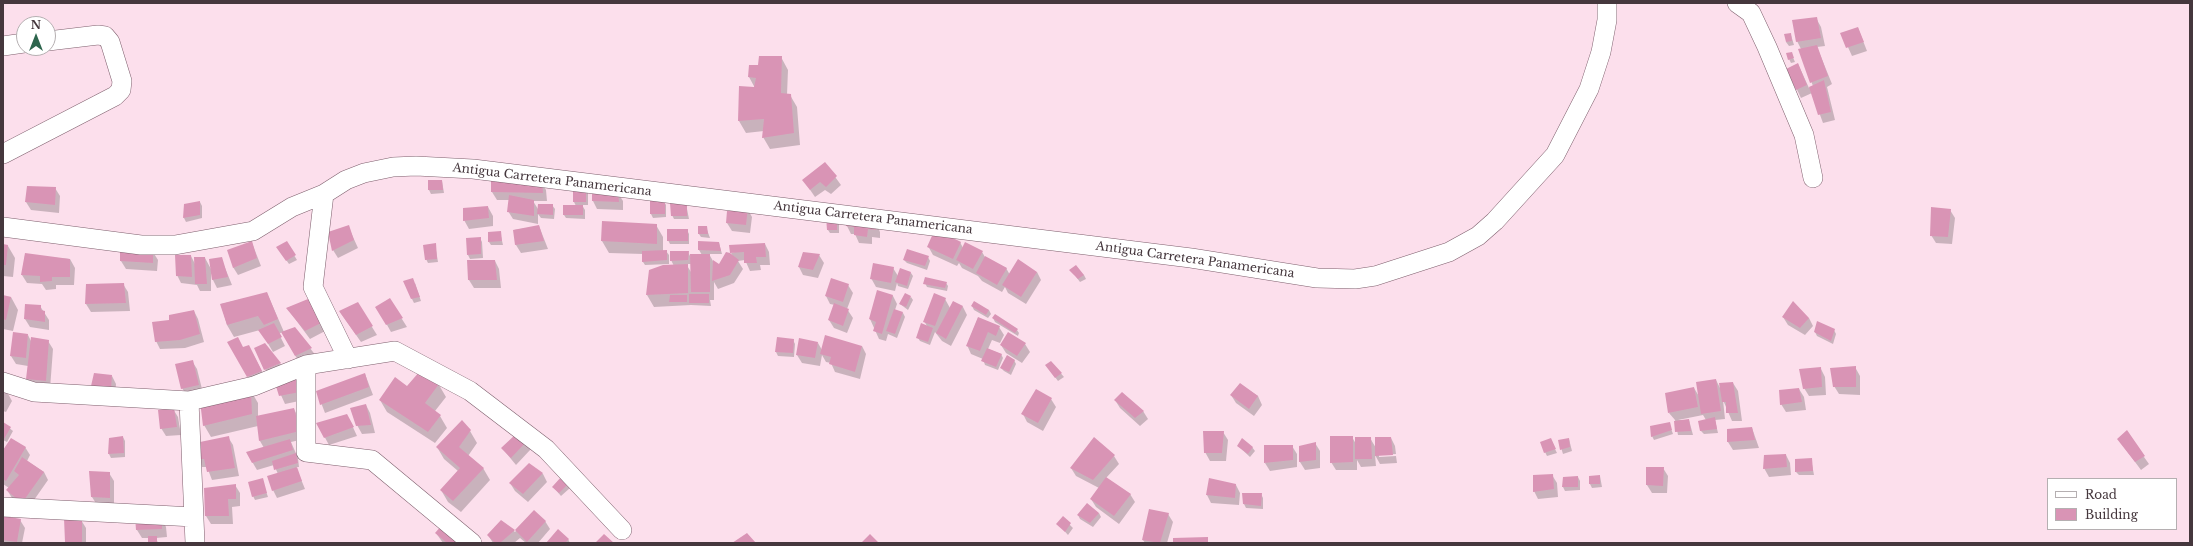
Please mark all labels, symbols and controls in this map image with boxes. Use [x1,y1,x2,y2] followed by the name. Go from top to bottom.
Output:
[16,16,56,56] north arrow
[31,18,41,32] text: N
[452,161,652,199] street label: Antigua Carretera Panamericana
[773,199,973,237] street label: Antigua Carretera Panamericana
[1095,239,1295,281] street label: Antigua Carretera Panamericana
[2047,478,2177,530] legend
[2085,487,2117,502] text: Road
[2085,507,2138,522] text: Building

